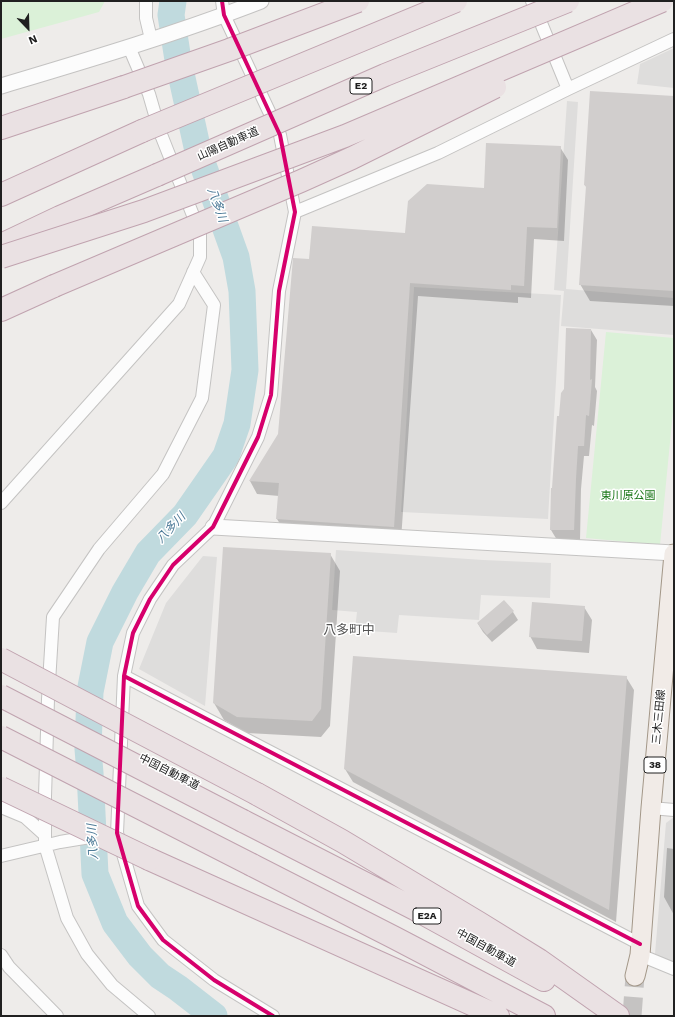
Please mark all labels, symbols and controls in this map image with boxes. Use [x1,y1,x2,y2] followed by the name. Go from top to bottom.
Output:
[8,8,48,48] north arrow
[27,32,39,47] text: N
[350,78,372,94] road number: E2
[195,125,261,163] street label: 山陽自動車道
[204,186,230,224] water label: 八多川
[601,489,655,503] park label: 東川原公園
[153,510,189,546] water label: 八多川
[323,622,375,638] district label: 八多町中
[650,689,668,745] street label: 三木三田線
[137,751,201,793] street label: 中国自動車道
[644,757,666,773] road number: 38
[85,824,101,860] water label: 八多川
[413,908,441,924] road number: E2A
[454,926,518,970] street label: 中国自動車道

